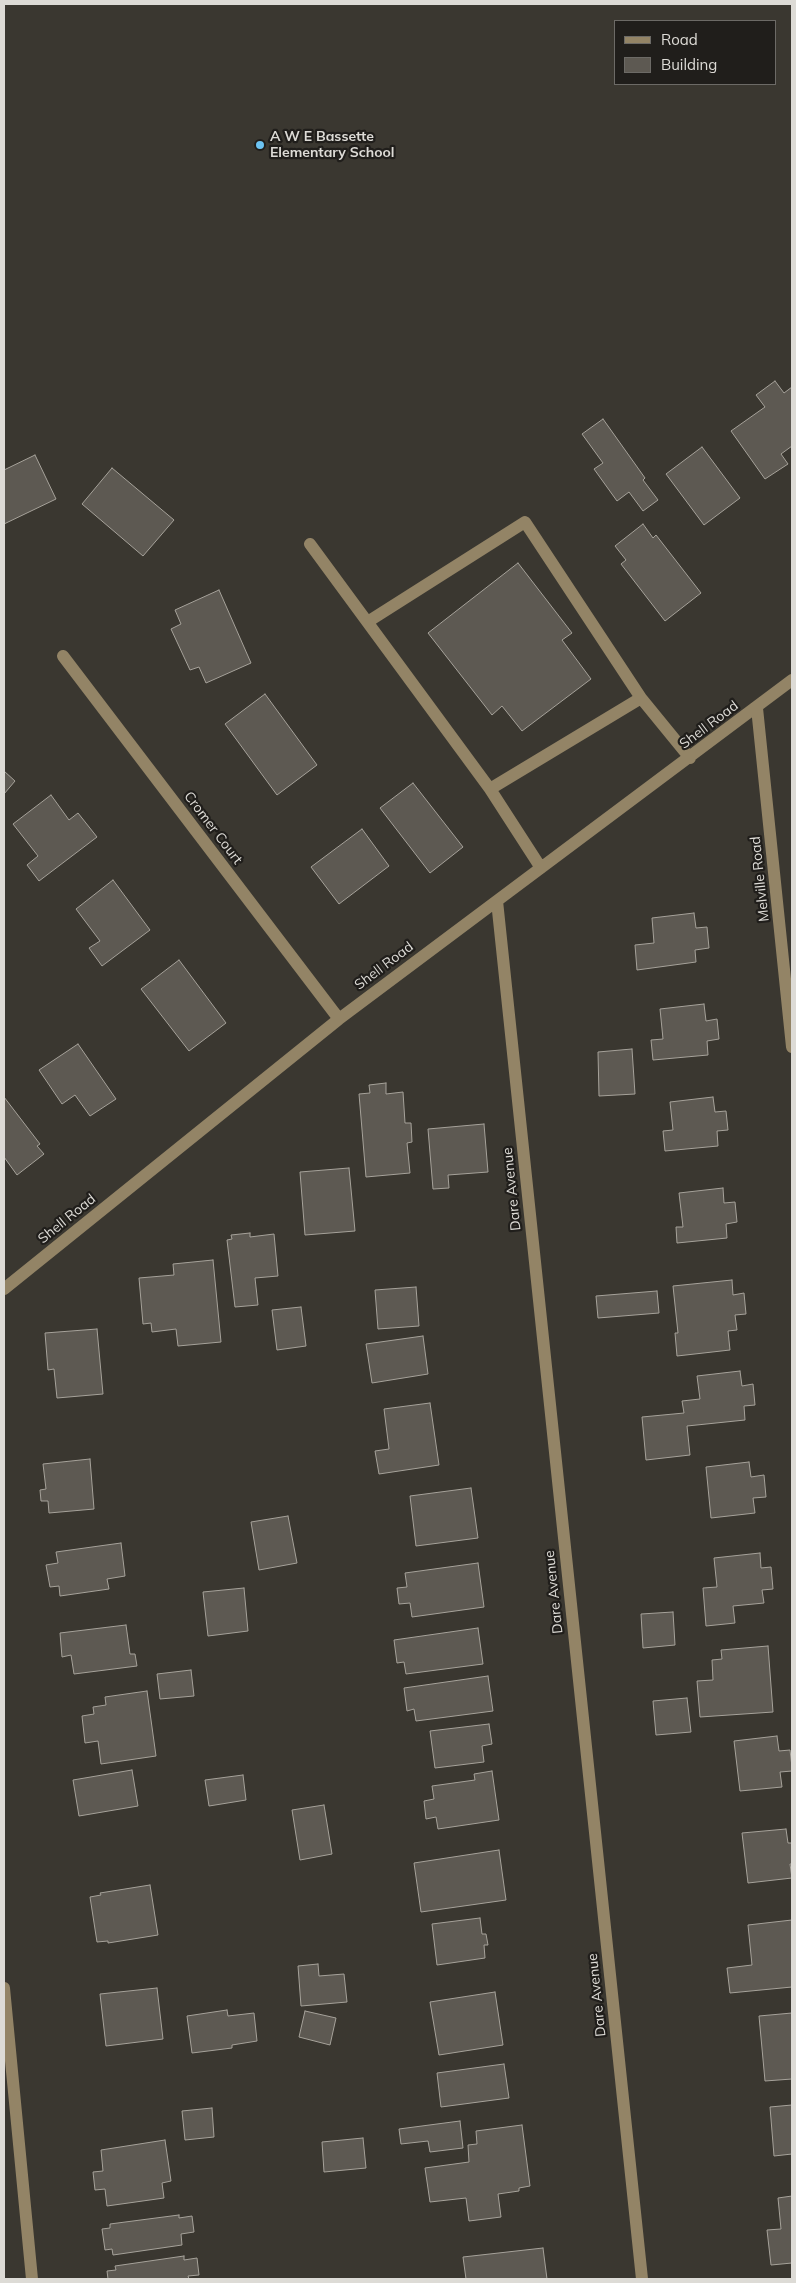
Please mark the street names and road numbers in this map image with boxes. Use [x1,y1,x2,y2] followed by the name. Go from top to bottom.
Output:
[676,697,742,753] street label: Shell Road
[180,788,246,868] street label: Cromer Court
[747,835,773,923] street label: Melville Road
[351,938,417,994] street label: Shell Road
[499,1146,525,1232] street label: Dare Avenue
[35,1191,99,1247] street label: Shell Road
[541,1549,567,1635] street label: Dare Avenue
[584,1952,610,2038] street label: Dare Avenue

